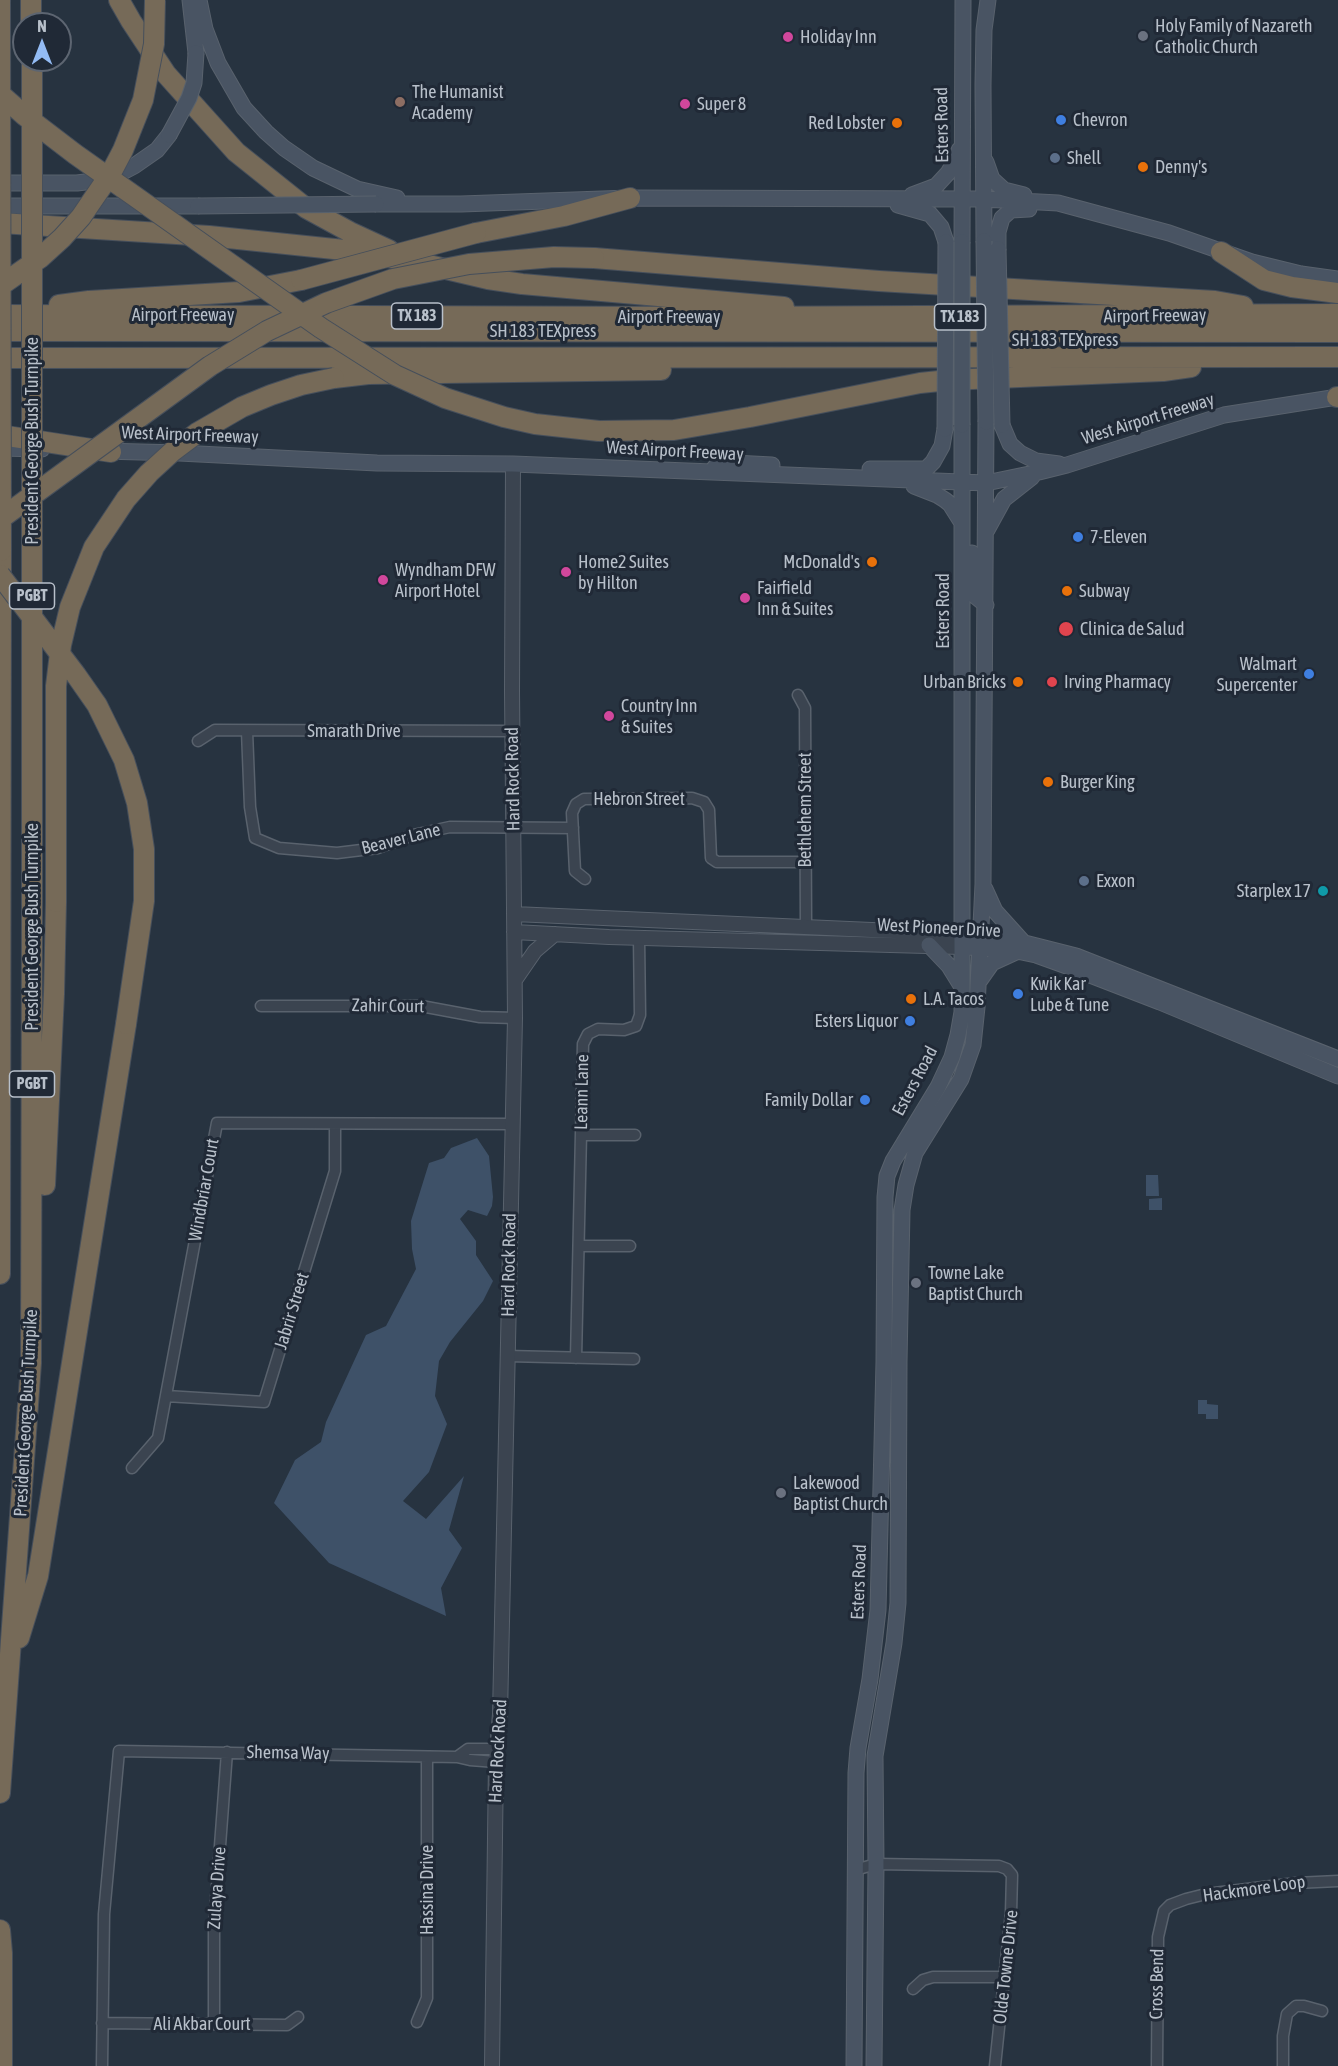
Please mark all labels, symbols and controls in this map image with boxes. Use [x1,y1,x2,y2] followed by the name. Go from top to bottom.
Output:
[12,12,72,72] north arrow
[1155,15,1312,57] place label: Holy Family of Nazareth Catholic Church
[37,17,47,35] text: N
[800,26,877,48] place label: Holiday Inn
[1136,29,1150,43] marker: Holy Family of Nazareth Catholic Church
[781,30,795,44] marker: Holiday Inn
[412,81,504,124] place label: The Humanist Academy
[931,87,953,163] street label: Esters Road
[697,93,746,115] place label: Super 8
[393,95,407,109] marker: The Humanist Academy
[678,97,692,111] marker: Super 8
[1073,109,1128,131] place label: Chevron
[808,112,885,134] place label: Red Lobster
[1054,113,1068,127] marker: Chevron
[890,116,904,130] marker: Red Lobster
[1067,147,1101,169] place label: Shell
[1048,151,1062,165] marker: Shell
[1155,156,1207,178] place label: Denny's
[1136,160,1150,174] marker: Denny's
[392,303,442,329] road number: TX 183
[132,304,234,326] street label: Airport Freeway
[934,304,986,330] road number: TX 183
[1103,304,1207,328] street label: Airport Freeway
[618,306,720,328] street label: Airport Freeway
[490,320,596,342] street label: SH 183 TEXpress
[1012,329,1118,351] street label: SH 183 TEXpress
[21,337,43,545] street label: President George Bush Turnpike
[1079,389,1217,449] street label: West Airport Freeway
[121,422,259,448] street label: West Airport Freeway
[606,437,744,465] street label: West Airport Freeway
[1090,526,1147,548] place label: 7-Eleven
[1071,530,1085,544] marker: 7-Eleven
[578,551,669,594] place label: Home2 Suites by Hilton
[783,551,860,573] place label: McDonald's
[865,555,879,569] marker: McDonald's
[395,559,496,602] place label: Wyndham DFW Airport Hotel
[559,565,573,579] marker: Home2 Suites by Hilton
[376,573,390,587] marker: Wyndham DFW Airport Hotel
[932,573,954,649] street label: Esters Road
[757,577,833,620] place label: Fairfield Inn & Suites
[1079,580,1130,602] place label: Subway
[9,583,54,609] road number: PGBT
[1060,584,1074,598] marker: Subway
[738,591,752,605] marker: Fairfield Inn & Suites
[1080,618,1184,640] place label: Clinica de Salud
[1057,620,1075,638] marker: Clinica de Salud
[1217,653,1297,696] place label: Walmart Supercenter
[1302,667,1316,681] marker: Walmart Supercenter
[923,671,1006,693] place label: Urban Bricks
[1064,671,1171,693] place label: Irving Pharmacy
[1011,675,1025,689] marker: Urban Bricks
[1045,675,1059,689] marker: Irving Pharmacy
[621,695,697,738] place label: Country Inn & Suites
[602,709,616,723] marker: Country Inn & Suites
[307,720,401,742] street label: Smarath Drive
[501,727,525,831] street label: Hard Rock Road
[794,752,816,868] street label: Bethlehem Street
[1060,771,1135,793] place label: Burger King
[1041,775,1055,789] marker: Burger King
[593,788,685,810] street label: Hebron Street
[359,819,443,859] street label: Beaver Lane
[21,823,43,1031] street label: President George Bush Turnpike
[1096,870,1135,892] place label: Exxon
[1077,874,1091,888] marker: Exxon
[1237,880,1311,902] place label: Starplex 17
[1316,884,1330,898] marker: Starplex 17
[877,914,1001,942] street label: West Pioneer Drive
[1030,973,1109,1016] place label: Kwik Kar Lube & Tune
[1011,987,1025,1001] marker: Kwik Kar Lube & Tune
[923,988,984,1010] place label: L.A. Tacos
[904,992,918,1006] marker: L.A. Tacos
[351,995,425,1017] street label: Zahir Court
[815,1010,898,1032] place label: Esters Liquor
[903,1014,917,1028] marker: Esters Liquor
[888,1043,942,1119] street label: Esters Road
[571,1054,593,1130] street label: Leann Lane
[9,1071,54,1097] road number: PGBT
[764,1089,853,1111] place label: Family Dollar
[858,1093,872,1107] marker: Family Dollar
[184,1137,224,1243] street label: Windbriar Court
[497,1213,521,1317] street label: Hard Rock Road
[928,1262,1023,1304] place label: Towne Lake Baptist Church
[270,1270,314,1352] street label: Jabrir Street
[909,1276,923,1290] marker: Towne Lake Baptist Church
[10,1309,42,1517] street label: President George Bush Turnpike
[793,1472,888,1514] place label: Lakewood Baptist Church
[774,1486,788,1500] marker: Lakewood Baptist Church
[847,1544,871,1620] street label: Esters Road
[484,1699,512,1803] street label: Hard Rock Road
[246,1741,330,1765] street label: Shemsa Way
[416,1845,438,1935] street label: Hassina Drive
[203,1846,231,1930] street label: Zulaya Drive
[1201,1871,1307,1907] street label: Hackmore Loop
[989,1909,1023,2025] street label: Olde Towne Drive
[1146,1948,1168,2020] street label: Cross Bend
[153,2013,251,2035] street label: Ali Akbar Court

